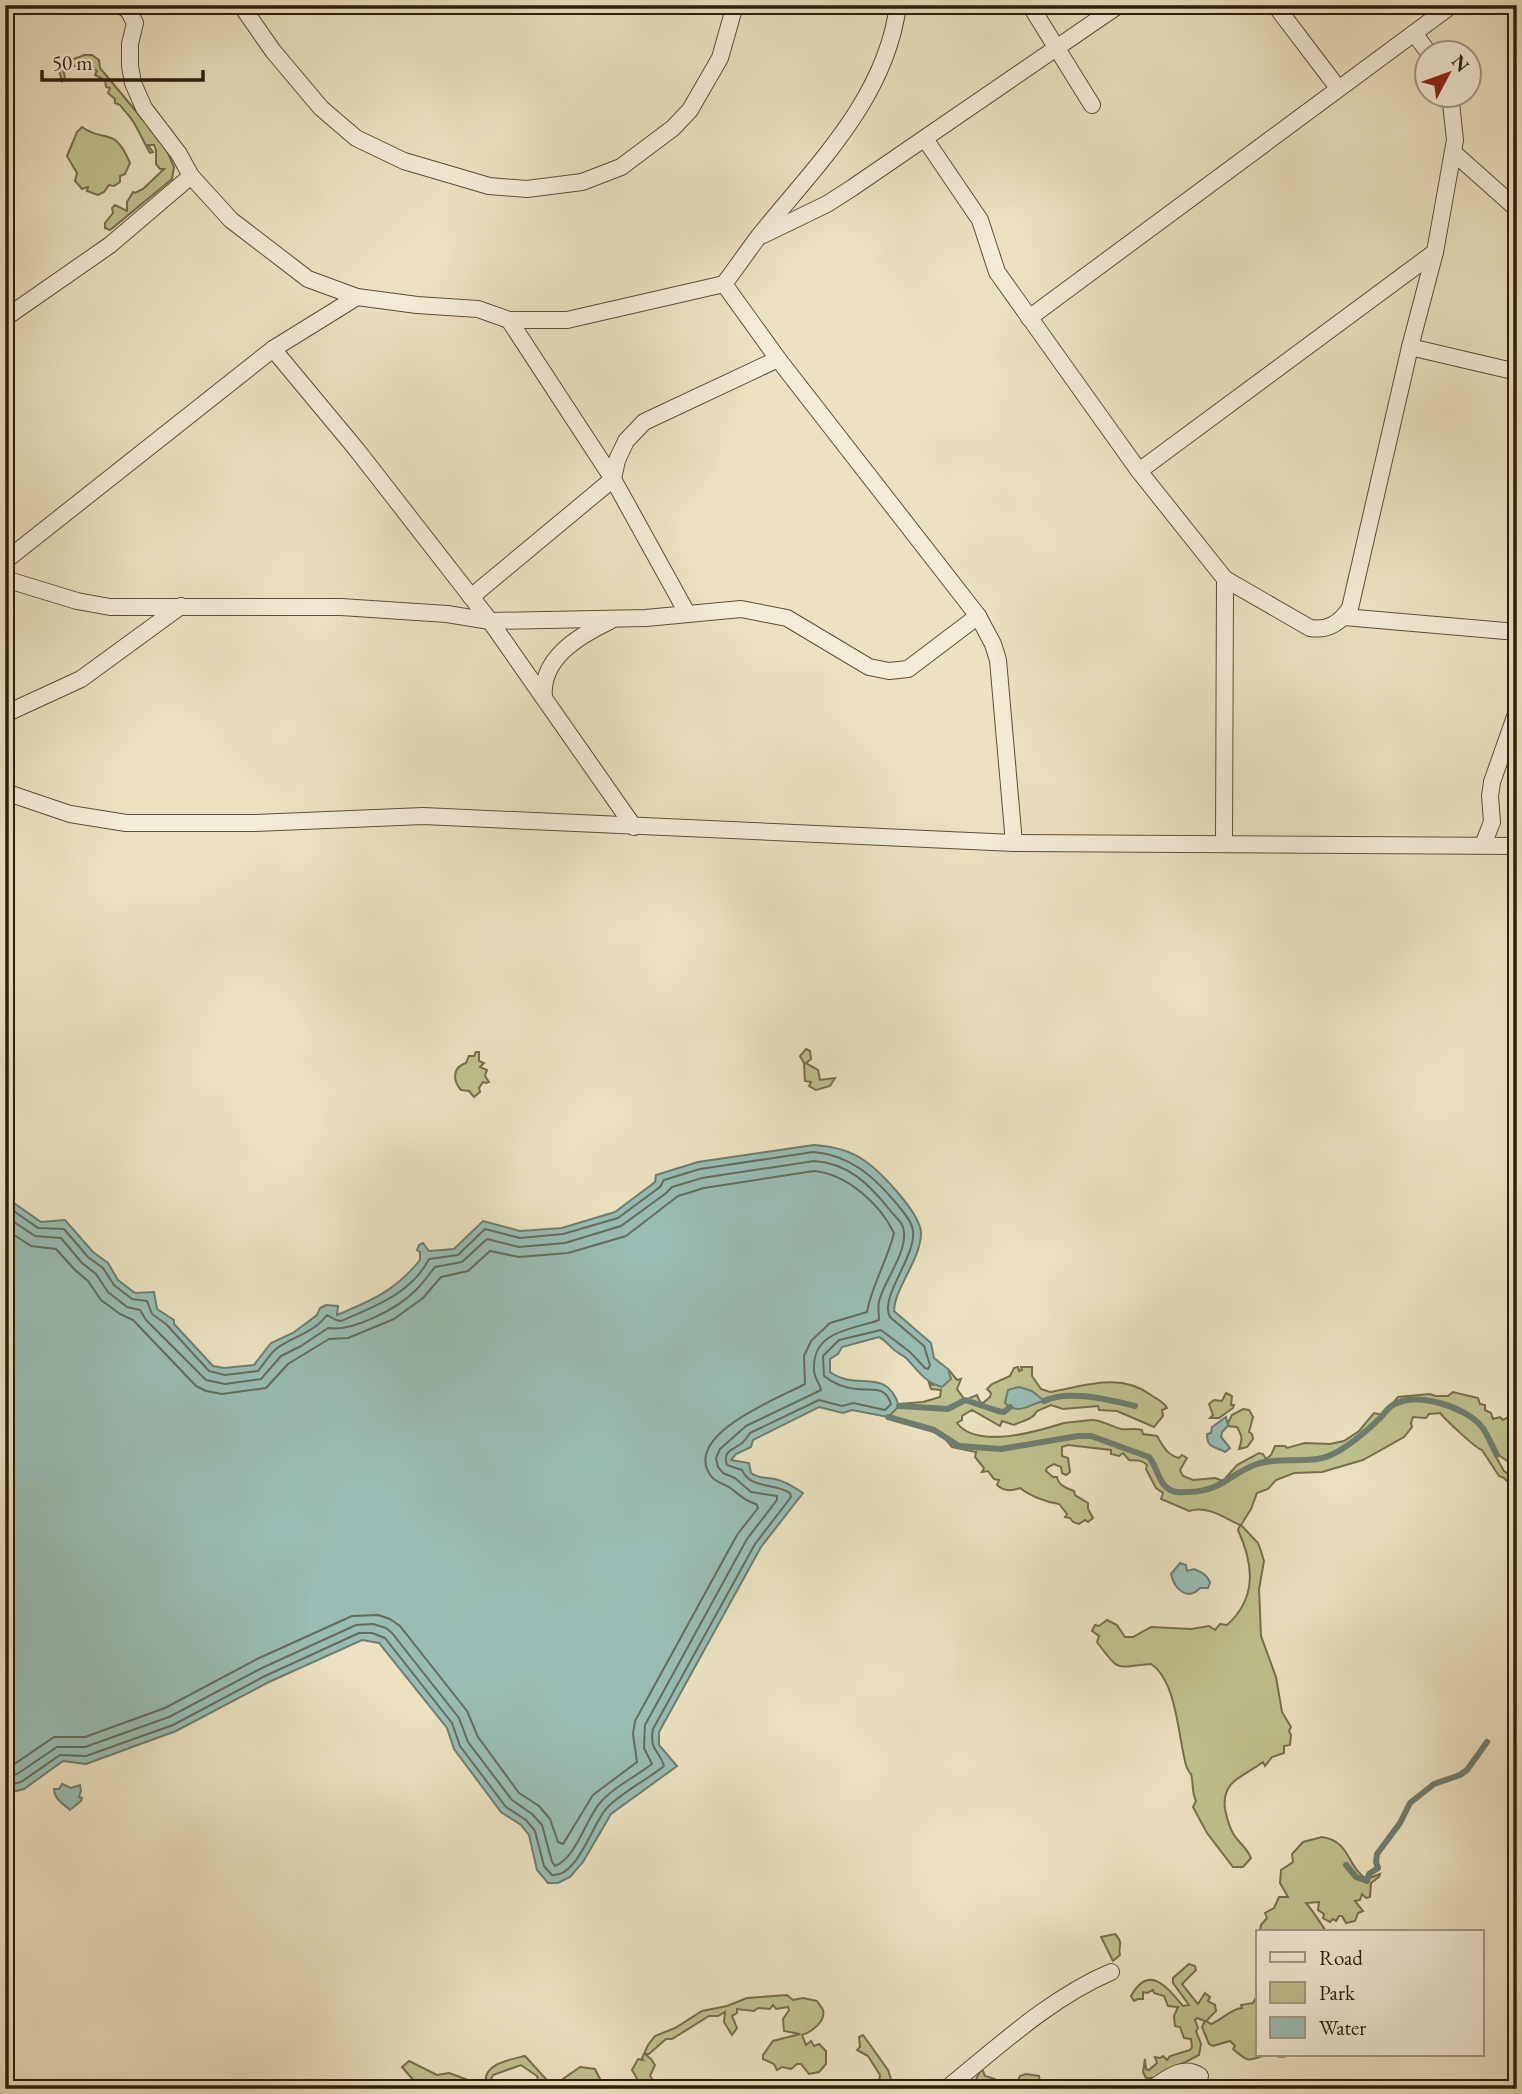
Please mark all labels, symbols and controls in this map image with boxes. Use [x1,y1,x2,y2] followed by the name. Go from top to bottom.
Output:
[42,38,203,82] scale bar
[1414,38,1484,108] north arrow
[52,49,93,76] text: 50 m
[1446,49,1475,78] text: N
[1256,1930,1484,2056] legend
[1319,1944,1363,1971] text: Road
[1319,1979,1356,2006] text: Park
[1319,2014,1366,2041] text: Water

